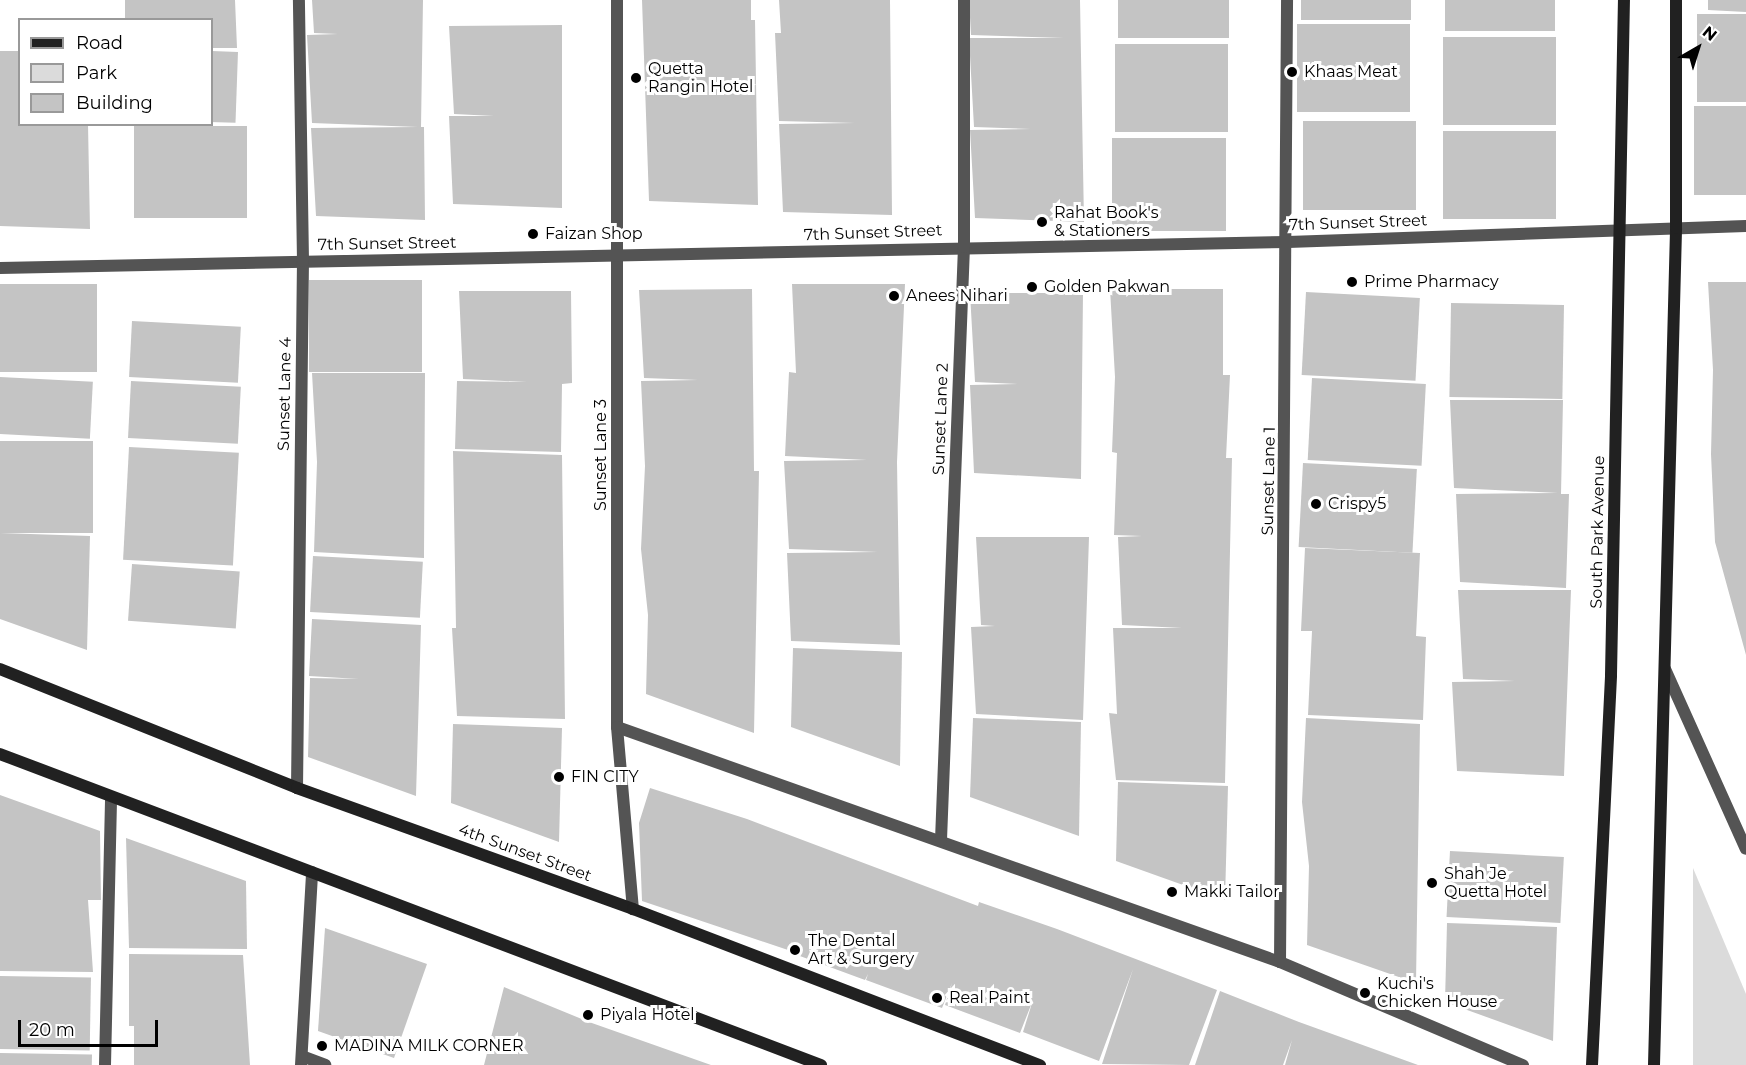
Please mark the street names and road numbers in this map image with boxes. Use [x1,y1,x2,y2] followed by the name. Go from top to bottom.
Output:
[1288,211,1428,235] street label: 7th Sunset Street
[803,221,943,245] street label: 7th Sunset Street
[318,233,456,255] street label: 7th Sunset Street
[274,337,296,451] street label: Sunset Lane 4
[929,363,953,475] street label: Sunset Lane 2
[591,399,611,511] street label: Sunset Lane 3
[1258,426,1280,536] street label: Sunset Lane 1
[1587,455,1609,609] street label: South Park Avenue
[456,820,594,886] street label: 4th Sunset Street

